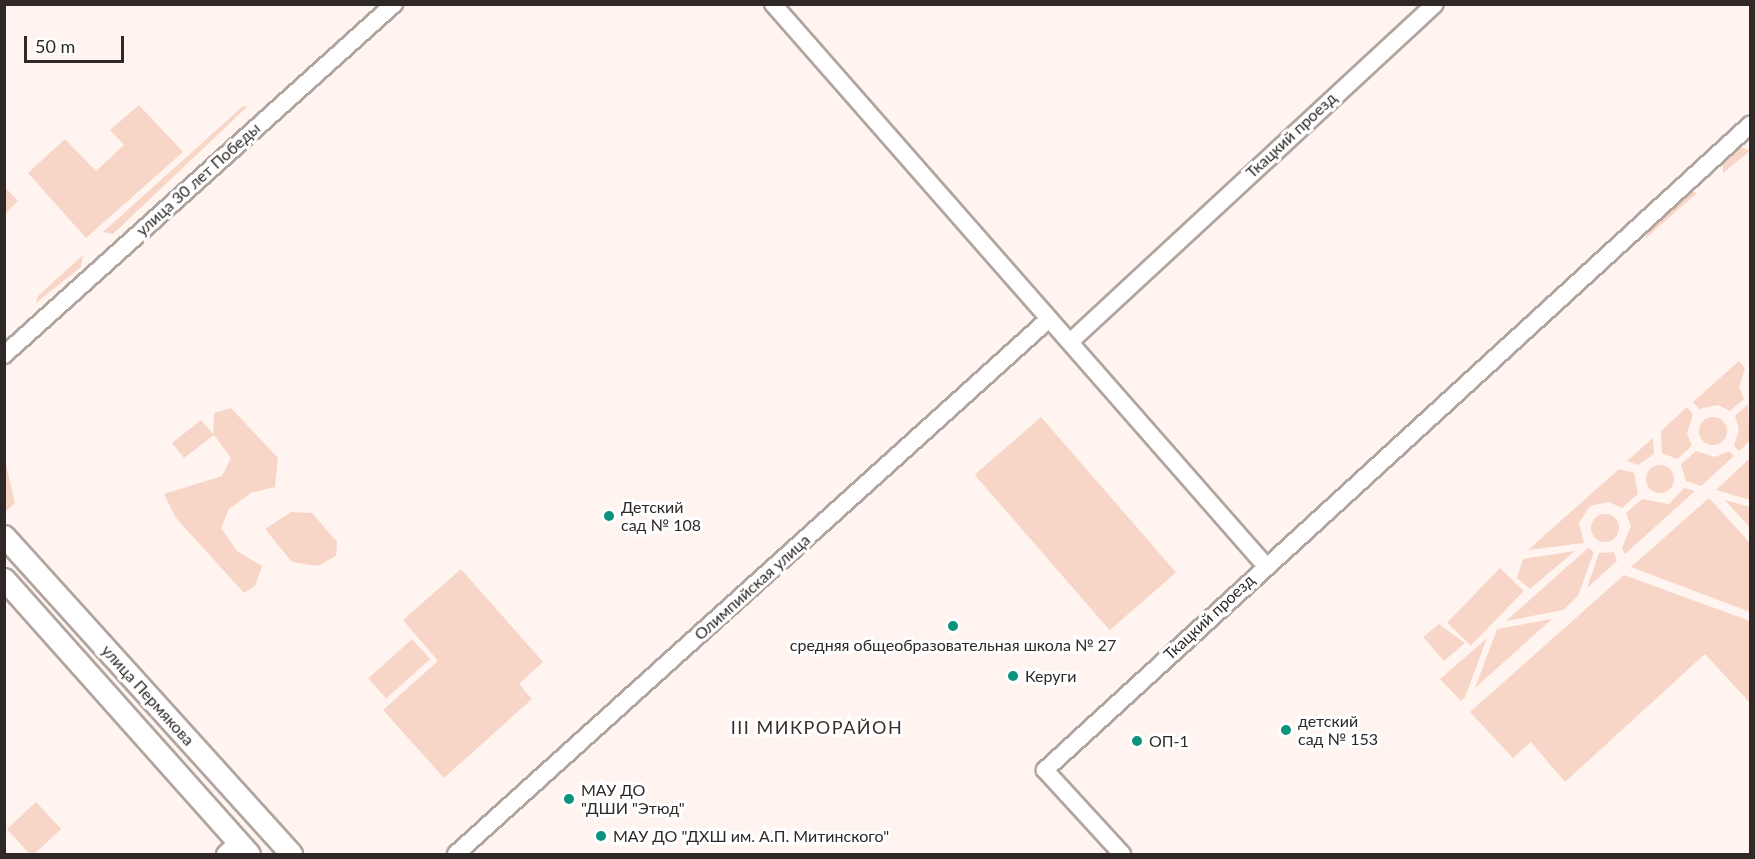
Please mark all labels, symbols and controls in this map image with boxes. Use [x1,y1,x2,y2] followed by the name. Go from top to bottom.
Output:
[27,24,128,62] scale bar
[35,35,75,57] text: 50 m
[1242,88,1340,182] street label: Ткацкий проезд
[132,118,264,240] street label: улица 30 лет Победы
[621,497,701,535] place label: Детский сад № 108
[602,509,616,523] marker: Детский сад № 108
[690,530,814,644] street label: Олимпийская улица
[1160,570,1258,664] street label: Ткацкий проезд
[946,619,960,633] marker: средняя общеобразовательная школа № 27
[790,635,1116,655] place label: средняя общеобразовательная школа № 27
[98,641,198,749] street label: улица Пермякова
[1025,666,1076,686] place label: Керуги
[1006,669,1020,683] marker: Керуги
[1298,711,1378,749] place label: детский сад № 153
[731,716,903,738] district label: III МИКРОРАЙОН
[1279,723,1293,737] marker: детский сад № 153
[1149,731,1189,751] place label: ОП-1
[1130,734,1144,748] marker: ОП-1
[581,780,685,818] place label: МАУ ДО "ДШИ "Этюд"
[562,792,576,806] marker: МАУ ДО "ДШИ "Этюд"
[613,826,889,846] place label: МАУ ДО "ДХШ им. А.П. Митинского"
[594,829,608,843] marker: МАУ ДО "ДХШ им. А.П. Митинского"

